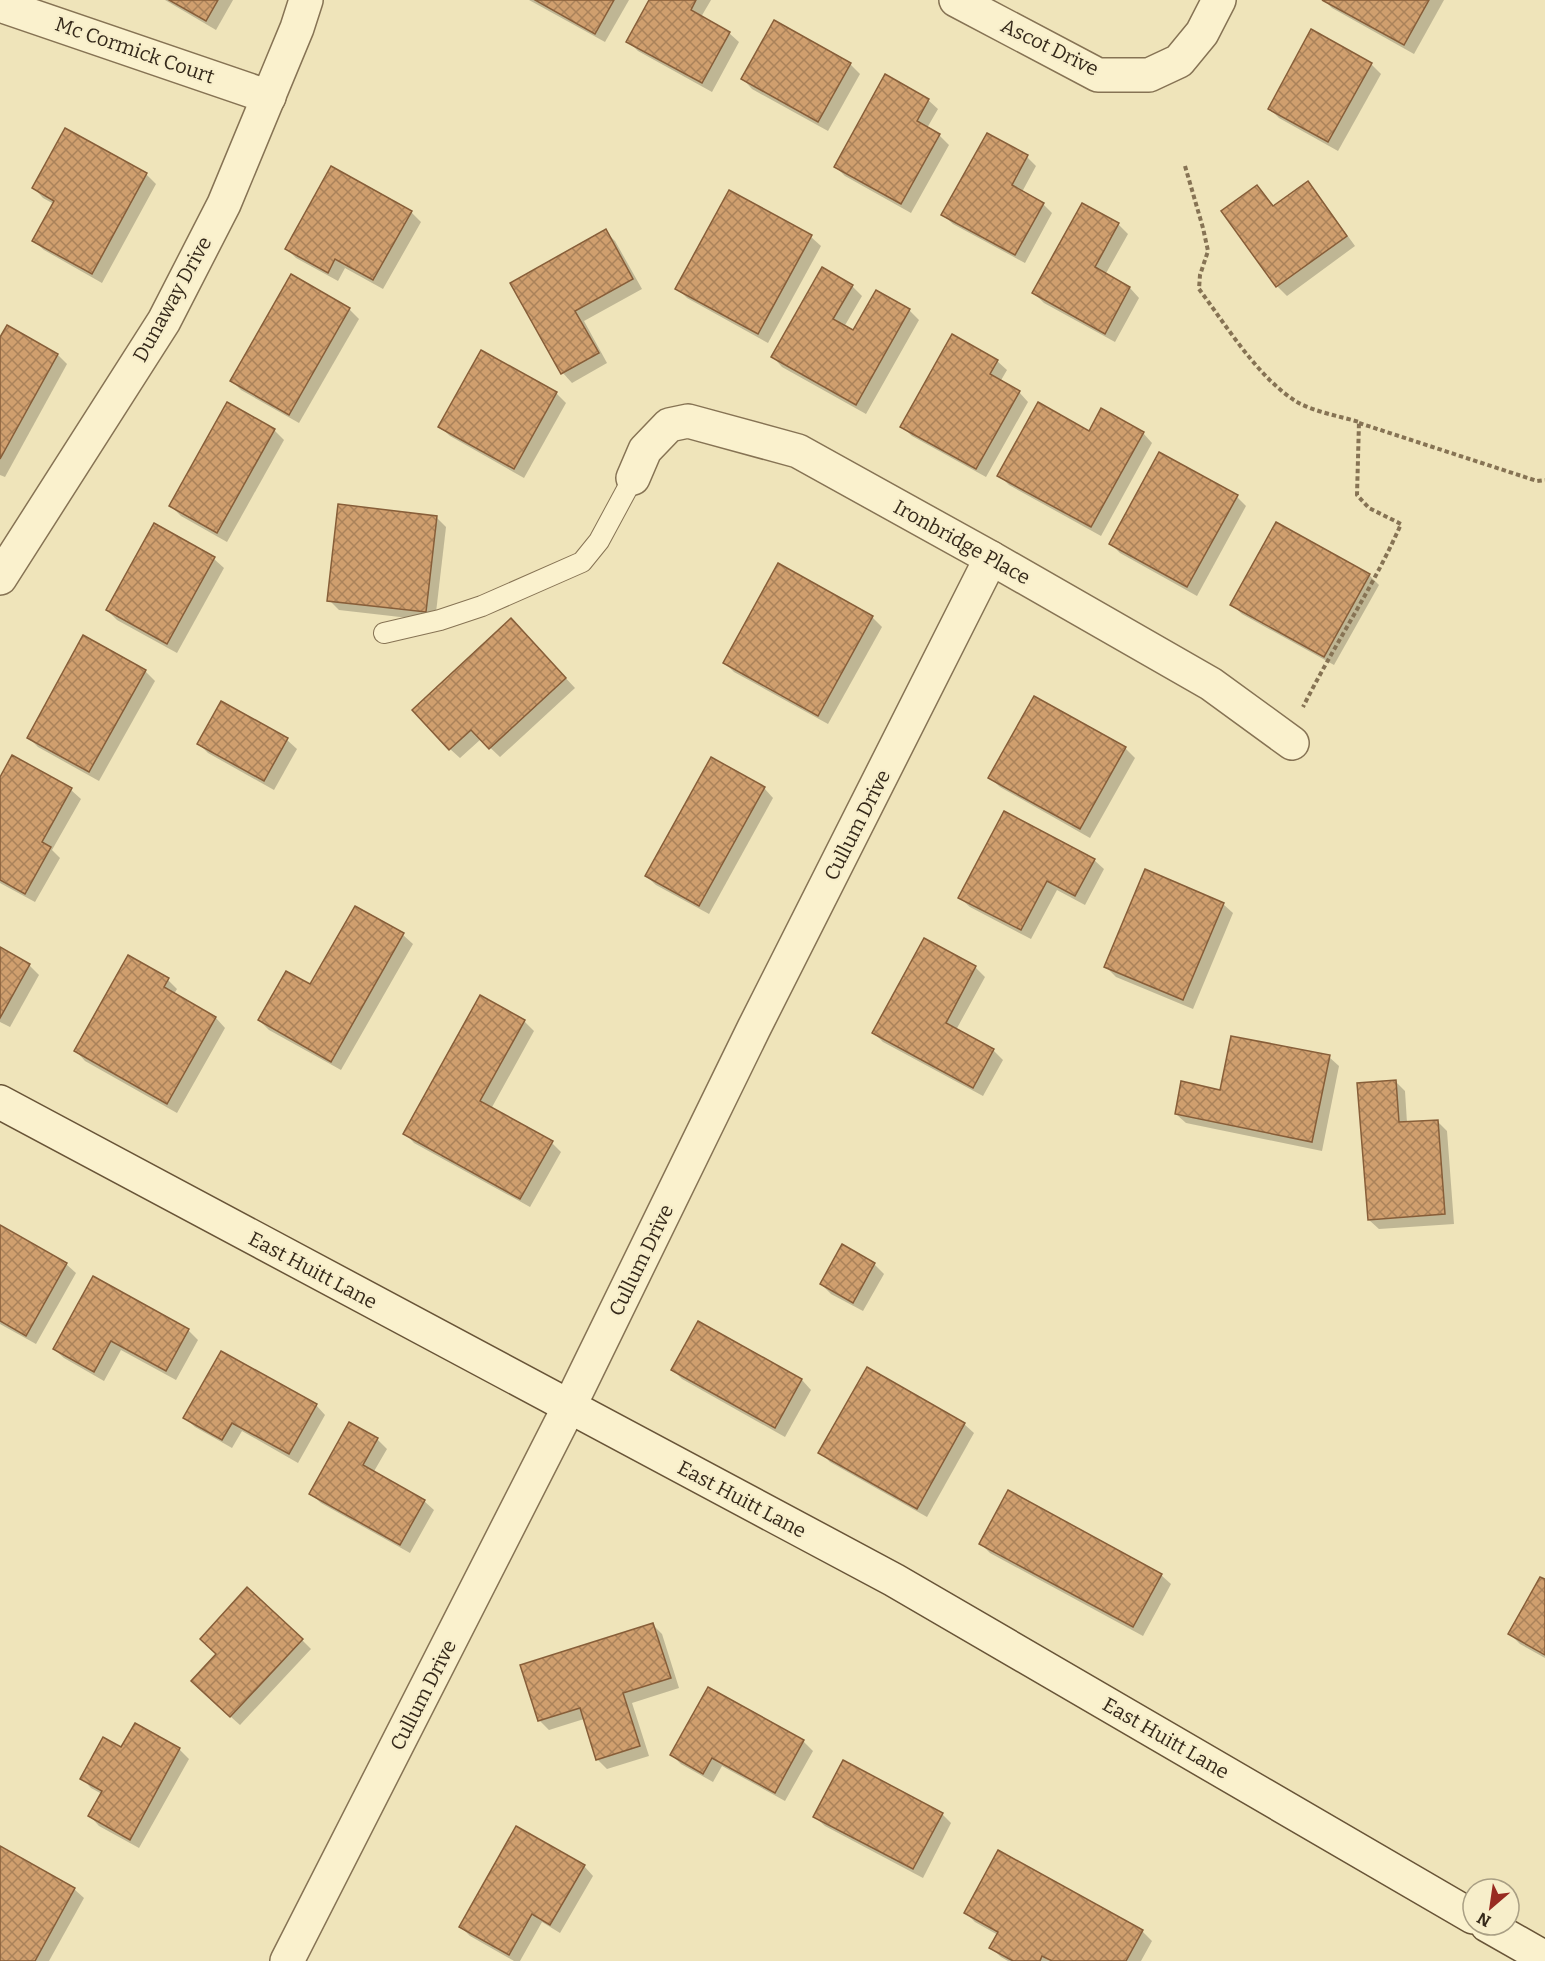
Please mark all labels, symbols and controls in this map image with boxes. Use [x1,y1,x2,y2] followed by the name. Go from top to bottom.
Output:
[52,12,218,88] street label: Mc Cormick Court
[997,13,1103,81] street label: Ascot Drive
[128,232,216,366] street label: Dunaway Drive
[890,495,1034,589] street label: Ironbridge Place
[819,766,895,884] street label: Cullum Drive
[604,1200,678,1320] street label: Cullum Drive
[245,1226,381,1314] street label: East Huitt Lane
[674,1455,810,1543] street label: East Huitt Lane
[385,1636,461,1754] street label: Cullum Drive
[1099,1692,1233,1784] street label: East Huitt Lane
[1461,1877,1521,1937] north arrow
[1474,1908,1494,1931] text: N

